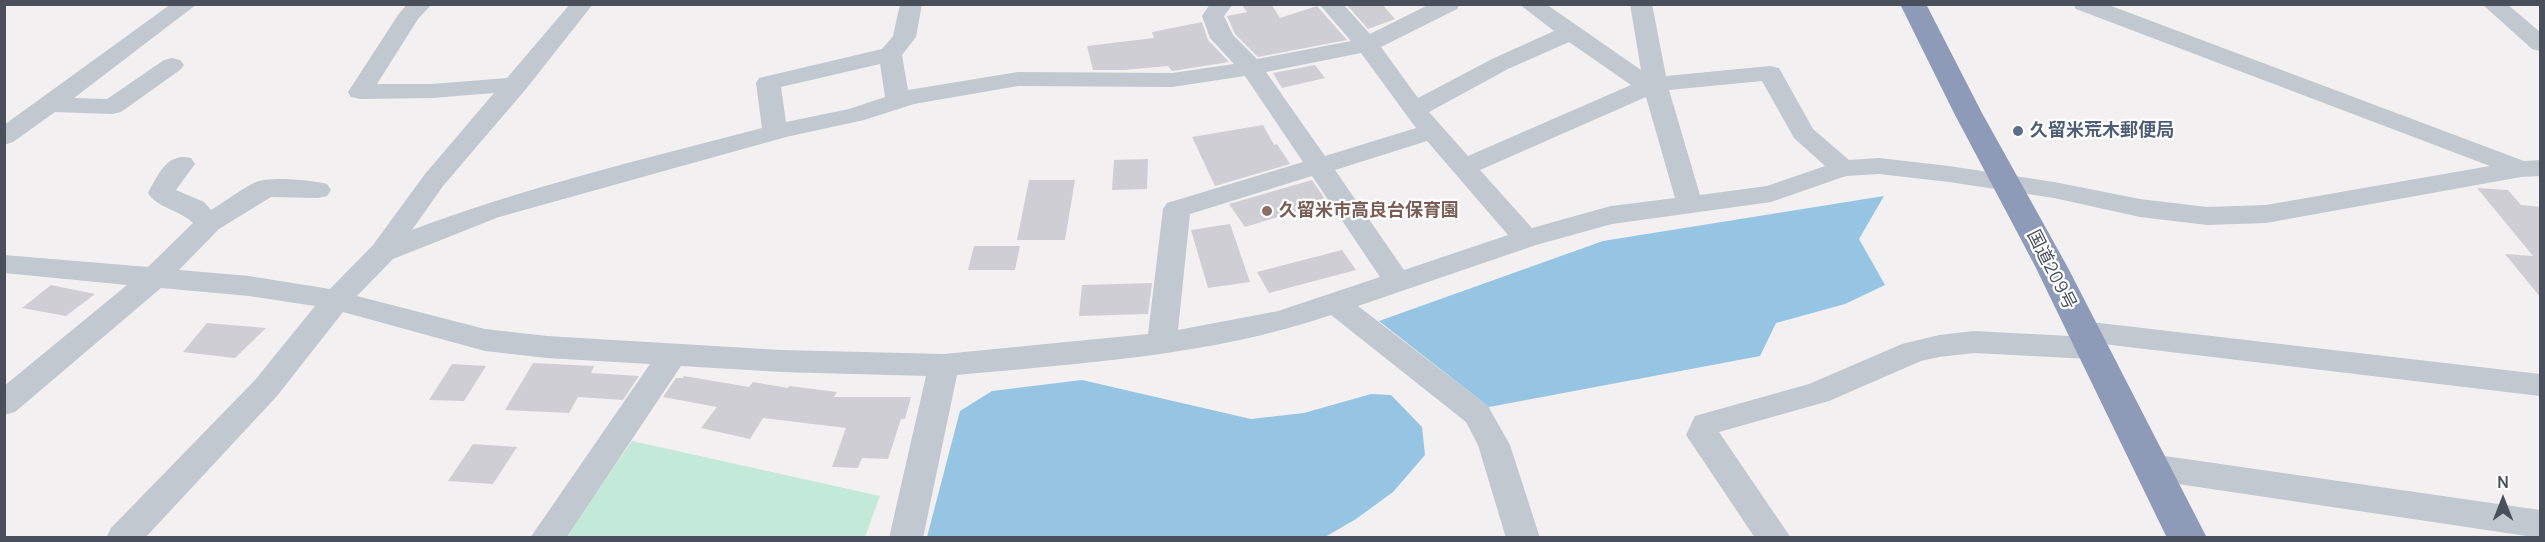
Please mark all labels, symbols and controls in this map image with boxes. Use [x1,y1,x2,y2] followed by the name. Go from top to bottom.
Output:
[2030,120,2174,142] place label: 久留米荒木郵便局
[2011,124,2025,138] marker: 久留米荒木郵便局
[1279,200,1459,222] place label: 久留米市高良台保育園
[1260,204,1274,218] marker: 久留米市高良台保育園
[2022,227,2080,313] street label: 国道209号
[2473,470,2533,530] north arrow
[2497,471,2509,493] text: N

